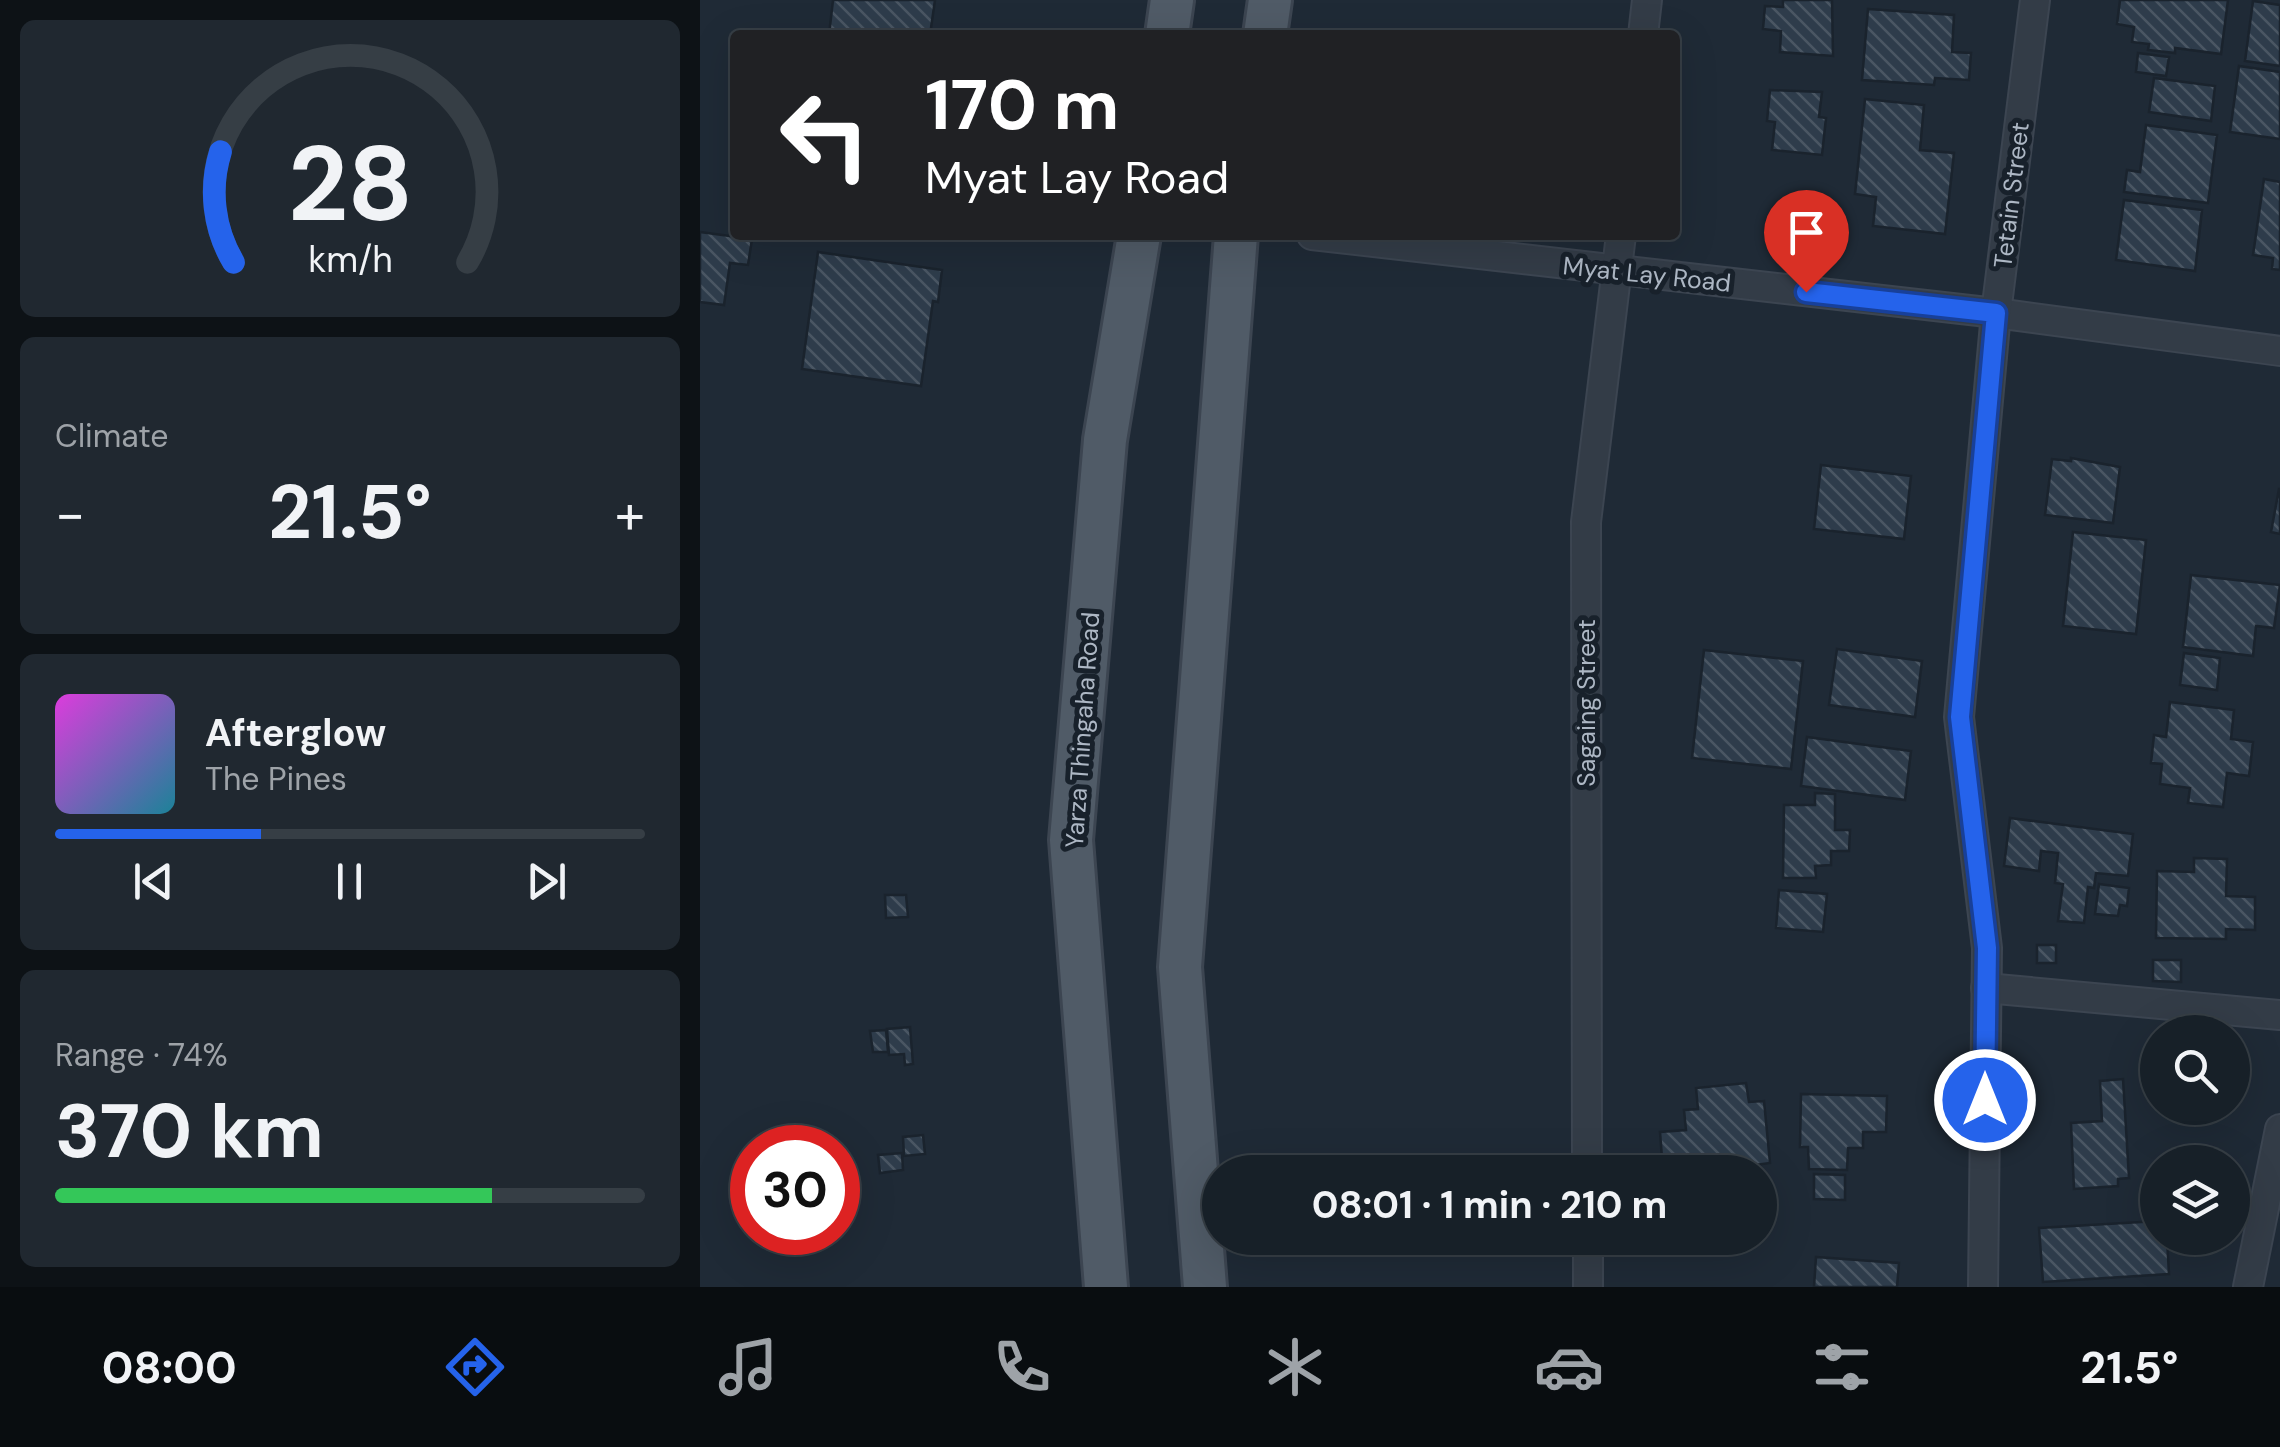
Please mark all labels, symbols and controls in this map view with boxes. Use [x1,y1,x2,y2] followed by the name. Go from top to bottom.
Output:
[925,60,1119,151] text: 170 m
[760,70,890,200] icon: left
[287,117,413,252] text: 28
[1986,120,2037,270] street label: Tetain Street
[925,148,1229,207] text: Myat Lay Road
[1764,190,1849,293] pin
[1779,205,1834,260] icon: arrive
[308,237,392,283] text: km/h
[1561,249,1733,300] street label: Myat Lay Road
[55,415,169,457] text: Climate
[268,464,432,561] text: 21.5°
[55,478,85,550] text: −
[615,478,645,550] text: +
[1058,611,1107,849] street label: Yarza Thingaha Road
[1570,619,1603,787] street label: Sagaing Street
[205,708,386,758] text: Afterglow
[205,758,347,800] text: The Pines
[126,854,181,909] icon: previous
[322,854,377,909] icon: pause
[519,854,574,909] icon: next
[2140,1015,2250,1255] map controls
[2140,1015,2250,1125] button: search
[55,1034,228,1076] text: Range · 74%
[1933,1048,2037,1152] position arrow
[55,1083,324,1180] text: 370 km
[730,1125,860,1255] speed limit sign: 30
[2140,1145,2250,1255] button: layers
[1312,1180,1667,1230] text: 08:01 · 1 min · 210 m
[440,1332,510,1402] icon: directions
[713,1332,783,1402] icon: music
[987,1332,1057,1402] icon: phone
[1260,1332,1330,1402] icon: climate
[1534,1332,1604,1402] icon: car
[1807,1332,1877,1402] icon: filters
[102,1338,237,1397] text: 08:00
[2080,1338,2178,1397] text: 21.5°

